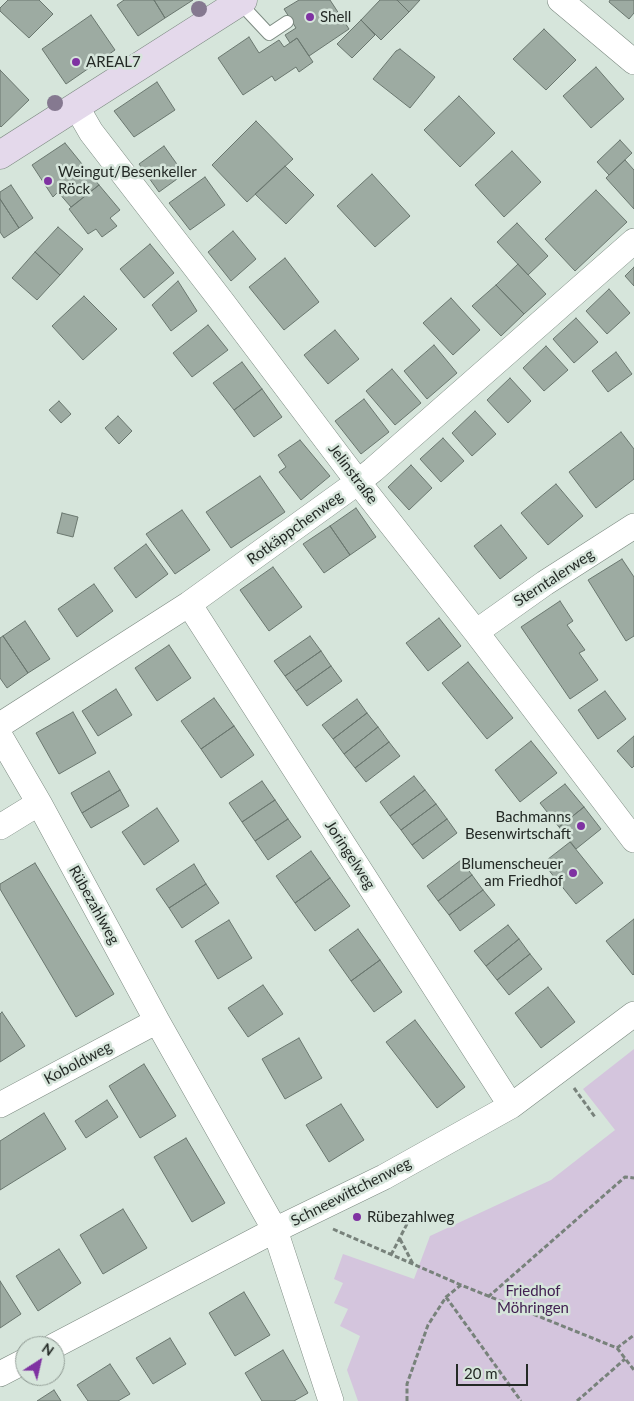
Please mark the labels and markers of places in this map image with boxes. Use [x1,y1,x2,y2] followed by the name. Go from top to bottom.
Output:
[320,8,351,26] place label: Shell
[304,11,316,23] marker: Shell
[86,53,141,71] place label: AREAL7
[70,56,82,68] marker: AREAL7
[58,163,197,198] place label: Weingut/Besenkeller Röck
[42,175,54,187] marker: Weingut/Besenkeller Röck
[465,808,571,843] place label: Bachmanns Besenwirtschaft
[575,820,587,832] marker: Bachmanns Besenwirtschaft
[461,855,563,890] place label: Blumenscheuer am Friedhof
[567,867,579,879] marker: Blumenscheuer am Friedhof
[367,1208,454,1226] place label: Rübezahlweg
[351,1211,363,1223] marker: Rübezahlweg

